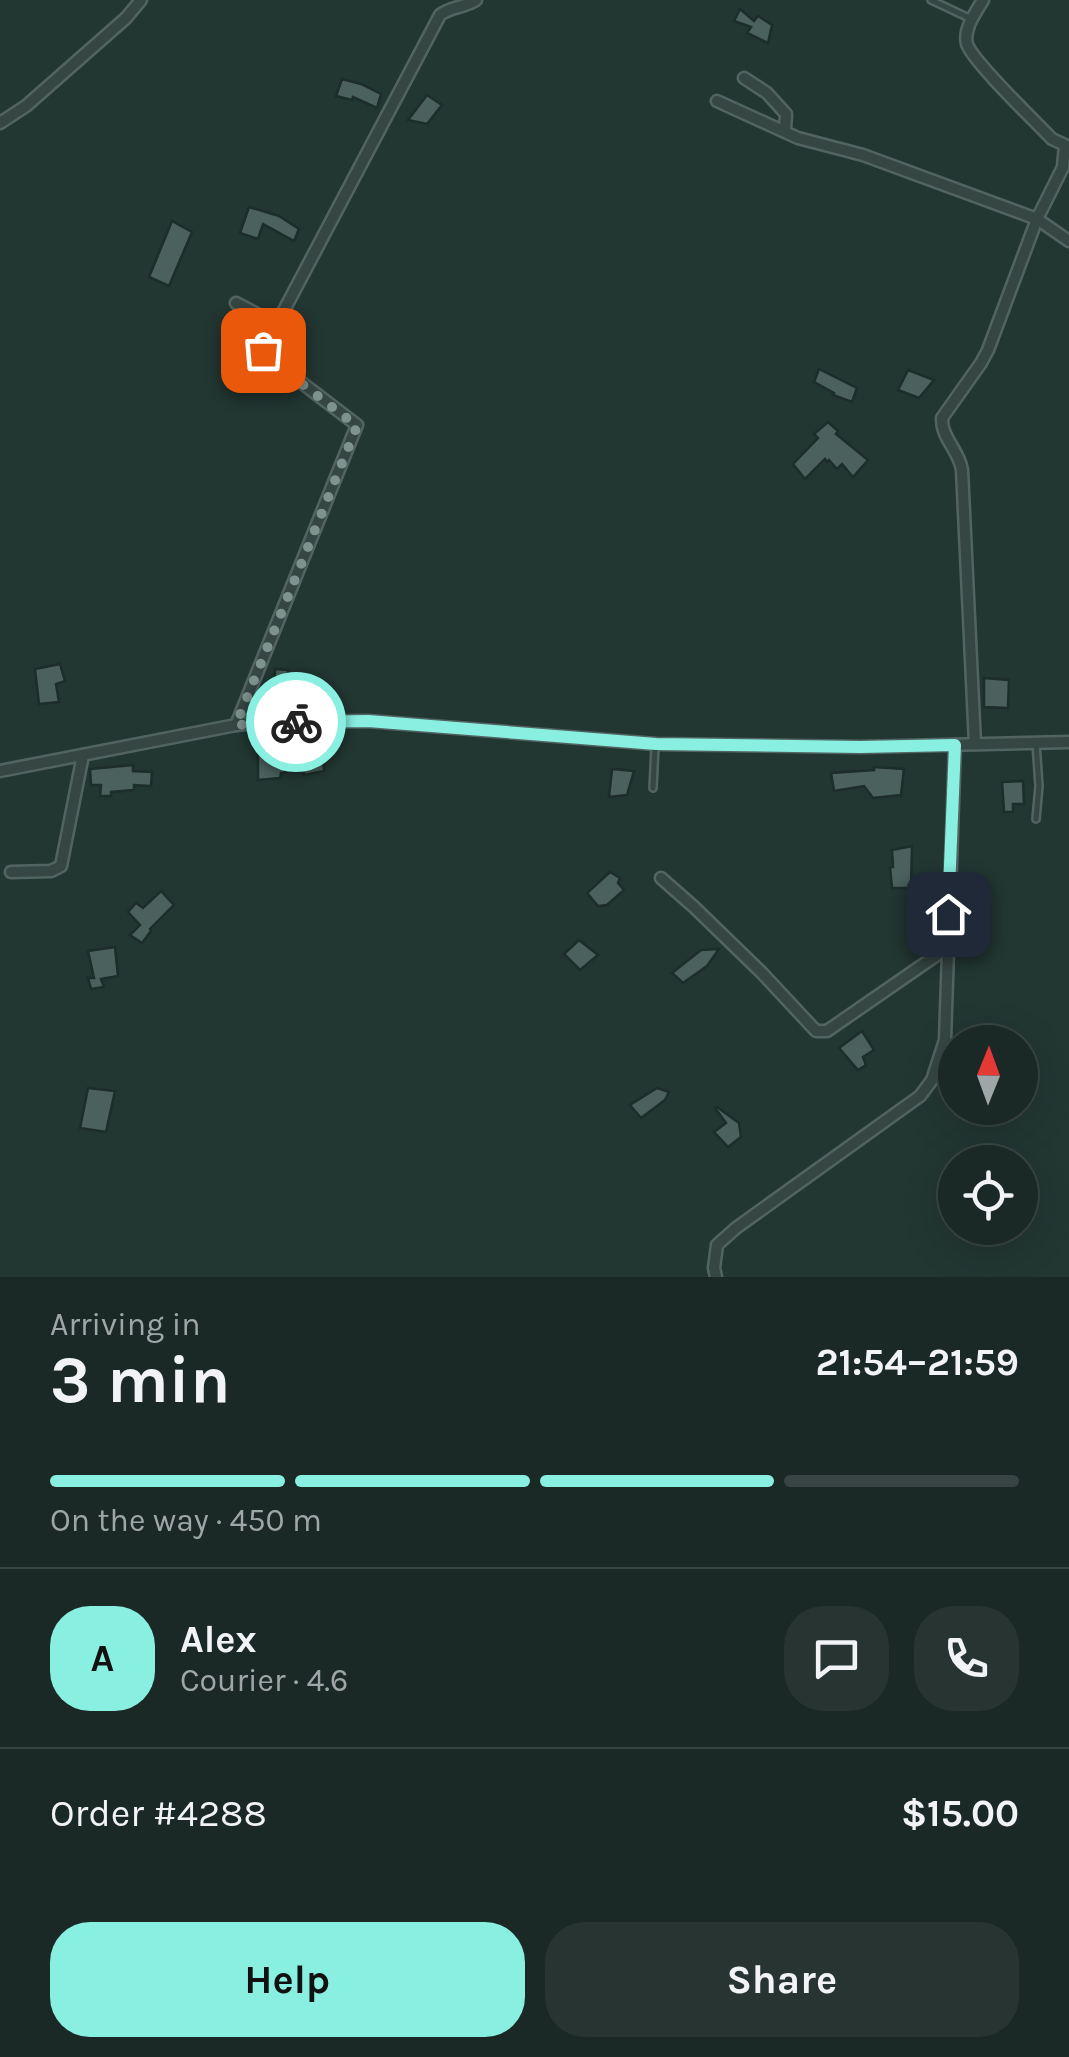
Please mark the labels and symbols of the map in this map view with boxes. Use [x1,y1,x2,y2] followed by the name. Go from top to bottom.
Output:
[221,308,306,393] pin
[246,672,346,772] courier
[906,872,991,957] pin
[938,1025,1038,1125] north arrow

